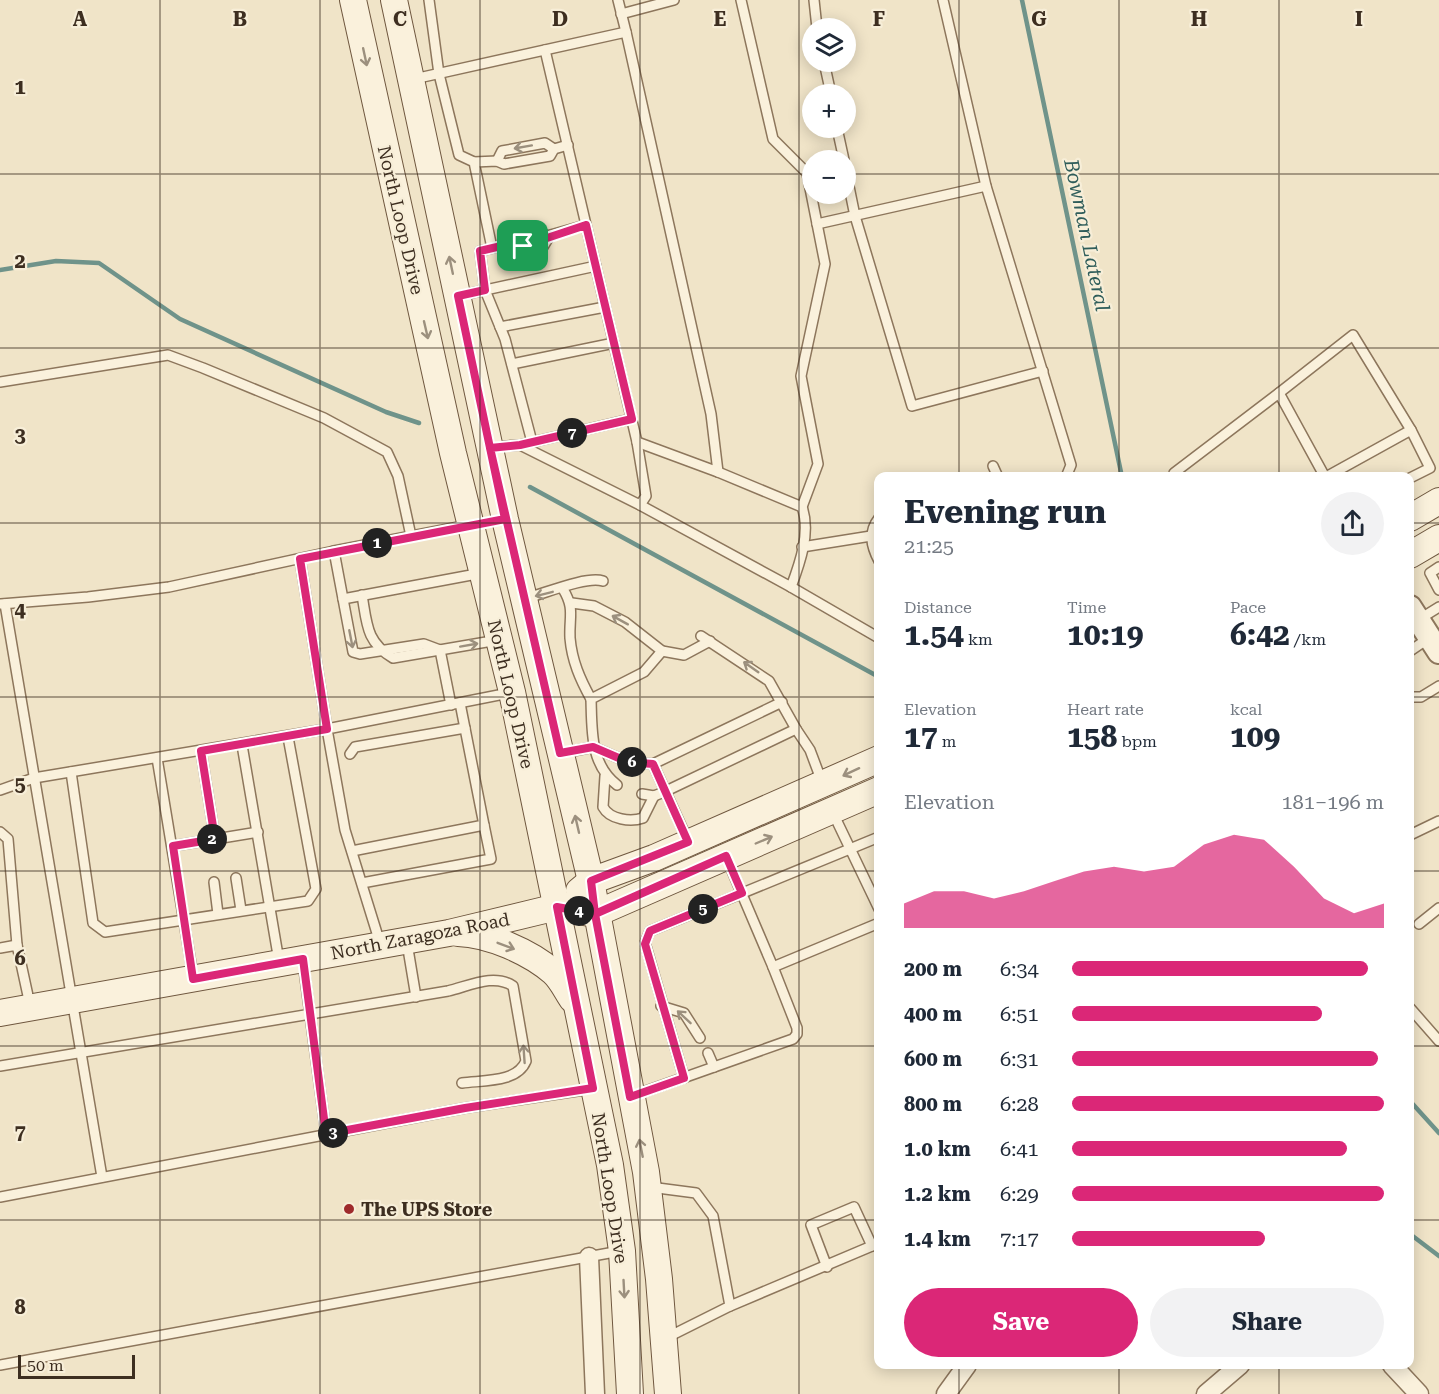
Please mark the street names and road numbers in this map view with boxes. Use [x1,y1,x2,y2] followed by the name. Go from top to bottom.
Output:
[374,143,428,297] street label: North Loop Drive
[484,617,538,771] street label: North Loop Drive
[329,908,512,964] street label: North Zaragoza Road
[588,1111,632,1265] street label: North Loop Drive

